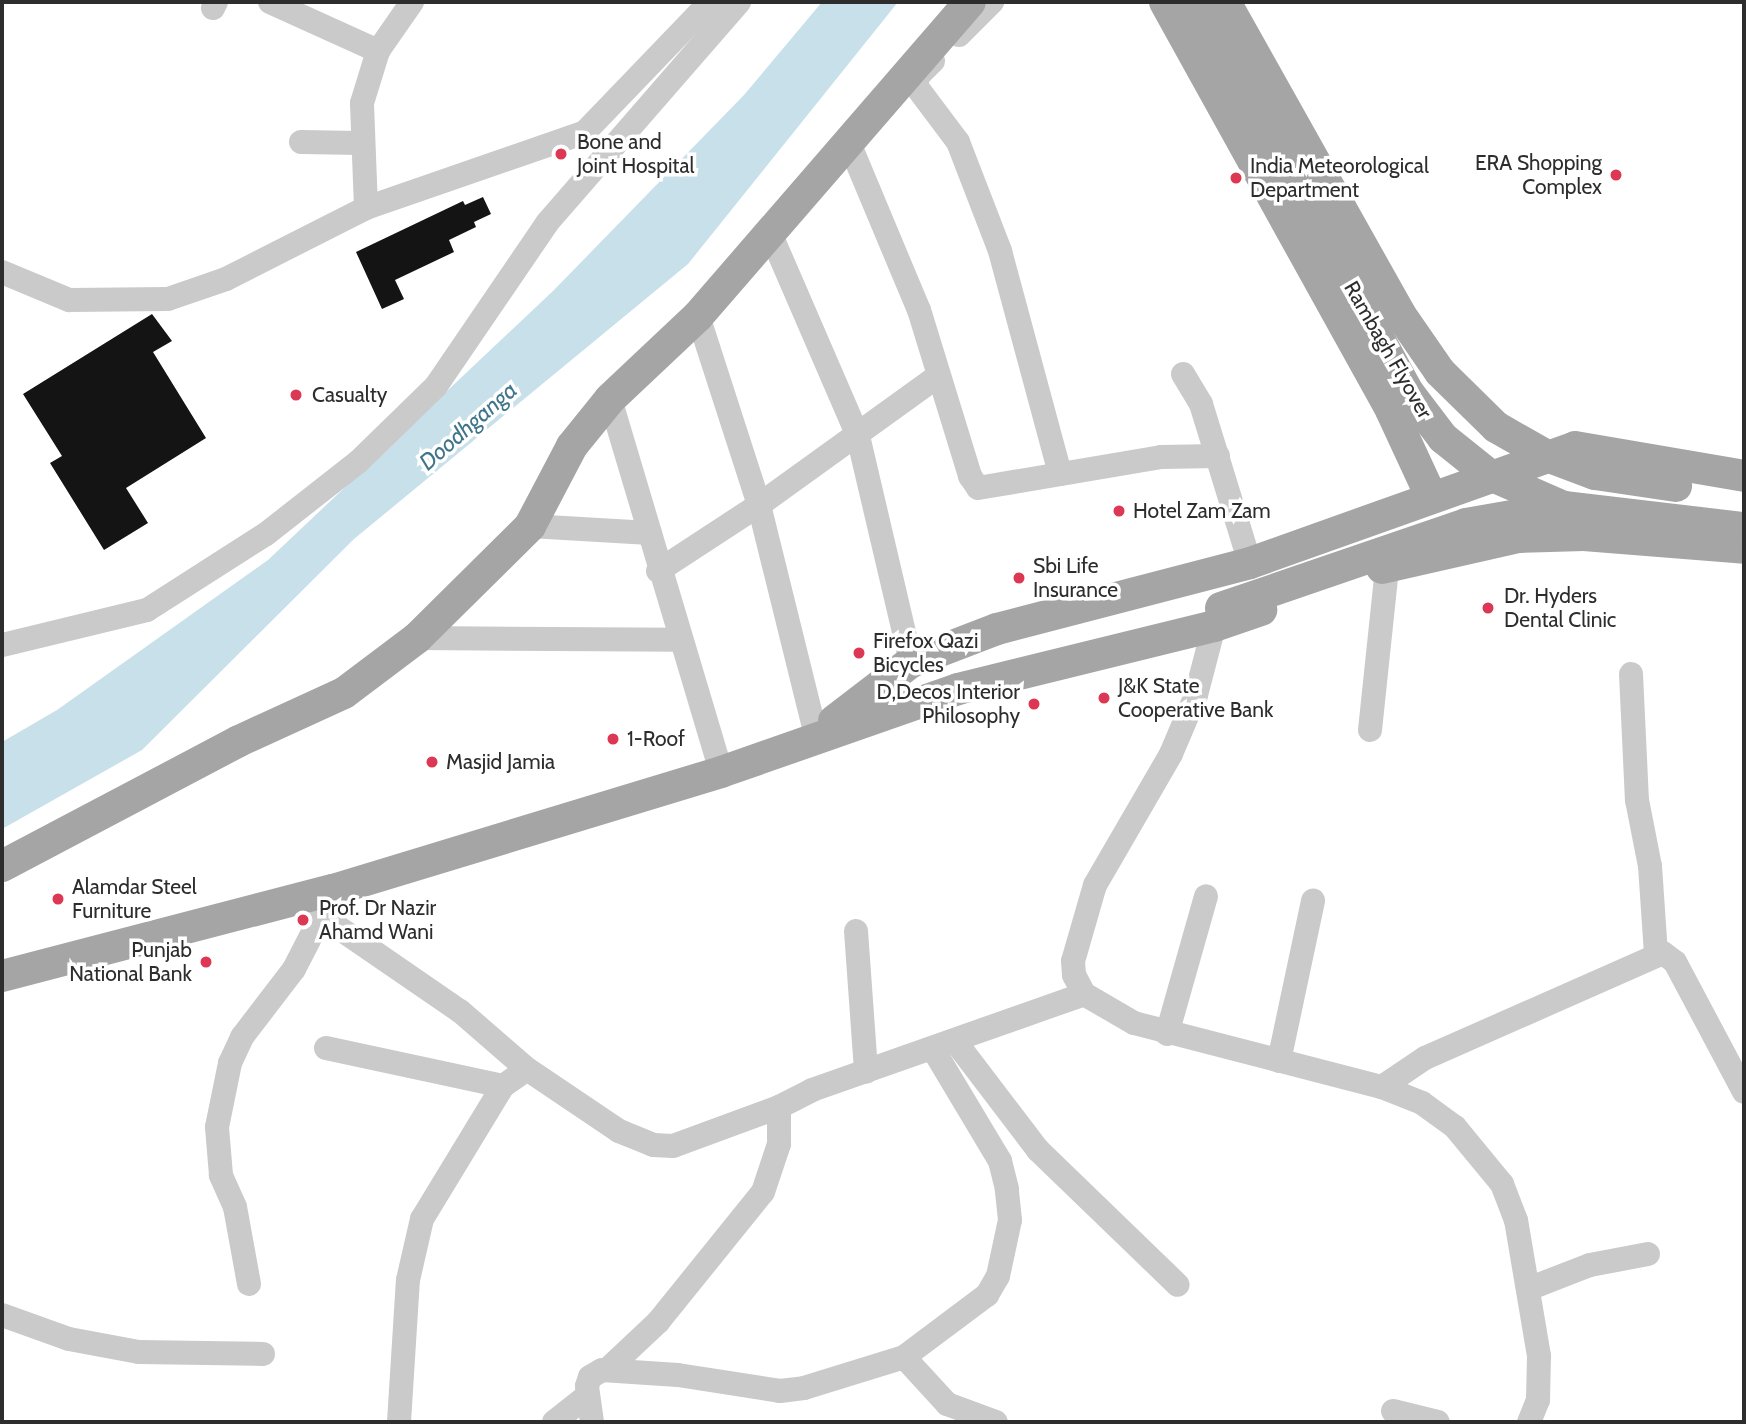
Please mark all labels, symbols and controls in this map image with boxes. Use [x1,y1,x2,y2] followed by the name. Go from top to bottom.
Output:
[577,129,694,179] place label: Bone and Joint Hospital
[551,144,571,164] marker: Bone and Joint Hospital
[1475,150,1602,200] place label: ERA Shopping Complex
[1250,153,1429,203] place label: India Meteorological Department
[1608,167,1624,183] marker: ERA Shopping Complex
[1228,170,1244,186] marker: India Meteorological Department
[1338,277,1438,423] street label: Rambagh Flyover
[413,376,523,476] water label: Doodhganga
[312,382,387,408] place label: Casualty
[286,385,306,405] marker: Casualty
[1133,498,1271,524] place label: Hotel Zam Zam
[1111,503,1127,519] marker: Hotel Zam Zam
[1033,553,1118,603] place label: Sbi Life Insurance
[1011,570,1027,586] marker: Sbi Life Insurance
[1504,583,1616,633] place label: Dr. Hyders Dental Clinic
[1478,598,1498,618] marker: Dr. Hyders Dental Clinic
[873,628,978,678] place label: Firefox Qazi Bicycles
[851,645,867,661] marker: Firefox Qazi Bicycles
[1118,673,1273,723] place label: J&K State Cooperative Bank
[877,679,1020,729] place label: D,Decos Interior Philosophy
[1096,690,1112,706] marker: J&K State Cooperative Bank
[1026,696,1042,712] marker: D,Decos Interior Philosophy
[627,726,685,752] place label: 1-Roof
[605,731,621,747] marker: 1-Roof
[446,749,555,775] place label: Masjid Jamia
[424,754,440,770] marker: Masjid Jamia
[72,874,197,924] place label: Alamdar Steel Furniture
[50,891,66,907] marker: Alamdar Steel Furniture
[319,895,436,945] place label: Prof. Dr Nazir Ahamd Wani
[293,910,313,930] marker: Prof. Dr Nazir Ahamd Wani
[69,937,192,987] place label: Punjab National Bank
[198,954,214,970] marker: Punjab National Bank

